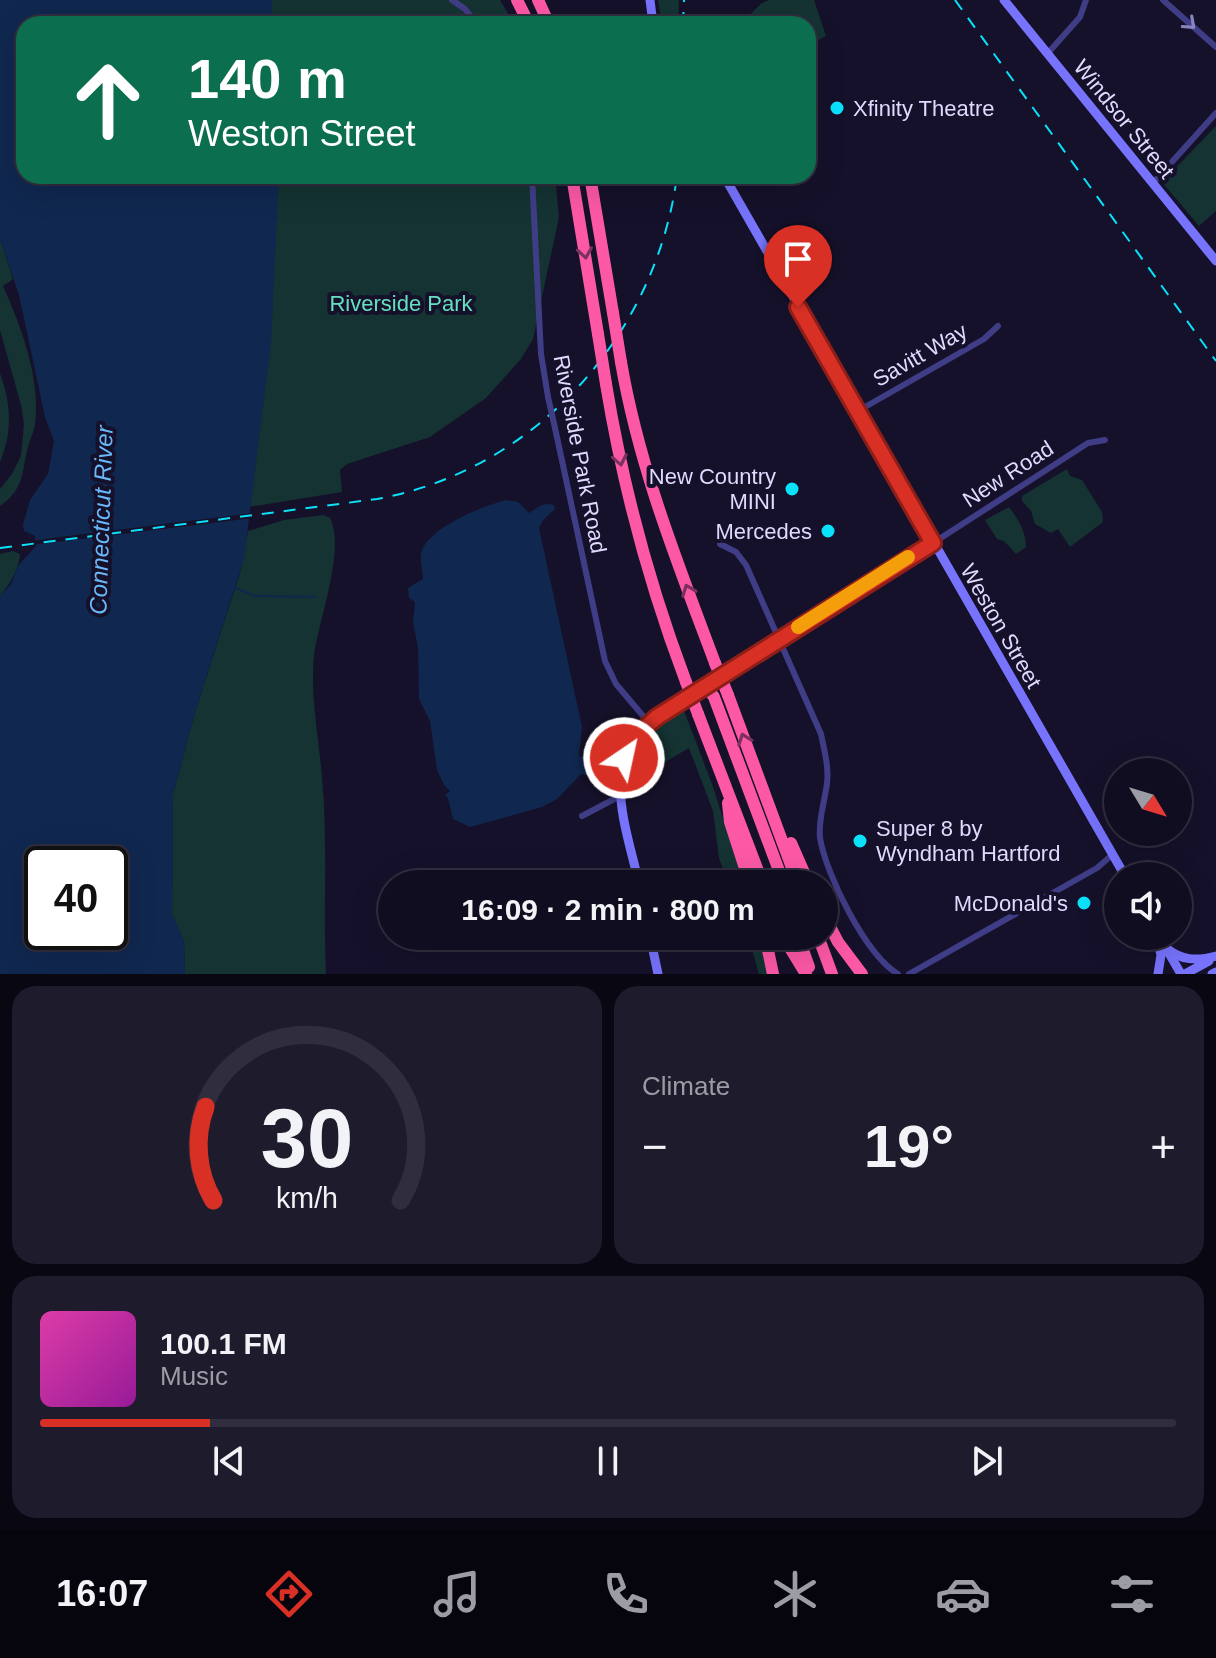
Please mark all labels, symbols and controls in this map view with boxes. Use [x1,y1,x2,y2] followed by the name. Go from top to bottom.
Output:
[1180,14,1195,28] one-way arrow
[188,47,347,110] text: 140 m
[56,48,160,152] icon: ahead
[1069,55,1179,183] street label: Windsor Street
[853,96,994,121] place label: Xfinity Theatre
[828,99,846,117] marker: Xfinity Theatre
[188,113,415,154] text: Weston Street
[764,225,832,307] pin
[776,237,820,281] icon: arrive
[575,246,592,260] one-way arrow
[329,291,474,316] park label: Riverside Park
[869,318,971,392] street label: Savitt Way
[548,353,612,555] street label: Riverside Park Road
[84,424,118,615] water label: Connecticut River
[958,436,1058,512] street label: New Road
[610,454,627,467] one-way arrow
[649,464,776,514] place label: New Country MINI
[783,480,801,498] marker: New Country MINI
[715,519,812,544] place label: Mercedes
[819,522,837,540] marker: Mercedes
[955,560,1047,692] street label: Weston Street
[681,584,698,598] one-way arrow
[582,716,666,800] position arrow
[737,733,754,747] one-way arrow
[1104,758,1192,846] north arrow
[1104,758,1192,950] map controls
[876,816,1060,866] place label: Super 8 by Wyndham Hartford
[851,832,869,850] marker: Super 8 by Wyndham Hartford
[24,846,128,950] speed limit sign: 40
[1104,862,1192,950] button: sound
[954,891,1068,916] place label: McDonald's
[461,893,755,926] text: 16:09 · 2 min · 800 m
[1075,894,1093,912] marker: McDonald's
[642,1071,730,1101] text: Climate
[261,1092,353,1185] text: 30
[864,1113,954,1180] text: 19°
[642,1122,668,1171] text: −
[1150,1122,1176,1171] text: +
[276,1182,338,1214] text: km/h
[160,1327,287,1360] text: 100.1 FM
[160,1361,228,1391] text: Music
[207,1439,251,1483] icon: previous
[586,1439,630,1483] icon: pause
[965,1439,1009,1483] icon: next
[261,1566,317,1622] icon: directions
[429,1566,485,1622] icon: music
[598,1566,654,1622] icon: phone
[767,1566,823,1622] icon: climate
[935,1566,991,1622] icon: car
[1104,1566,1160,1622] icon: filters
[56,1573,148,1614] text: 16:07

